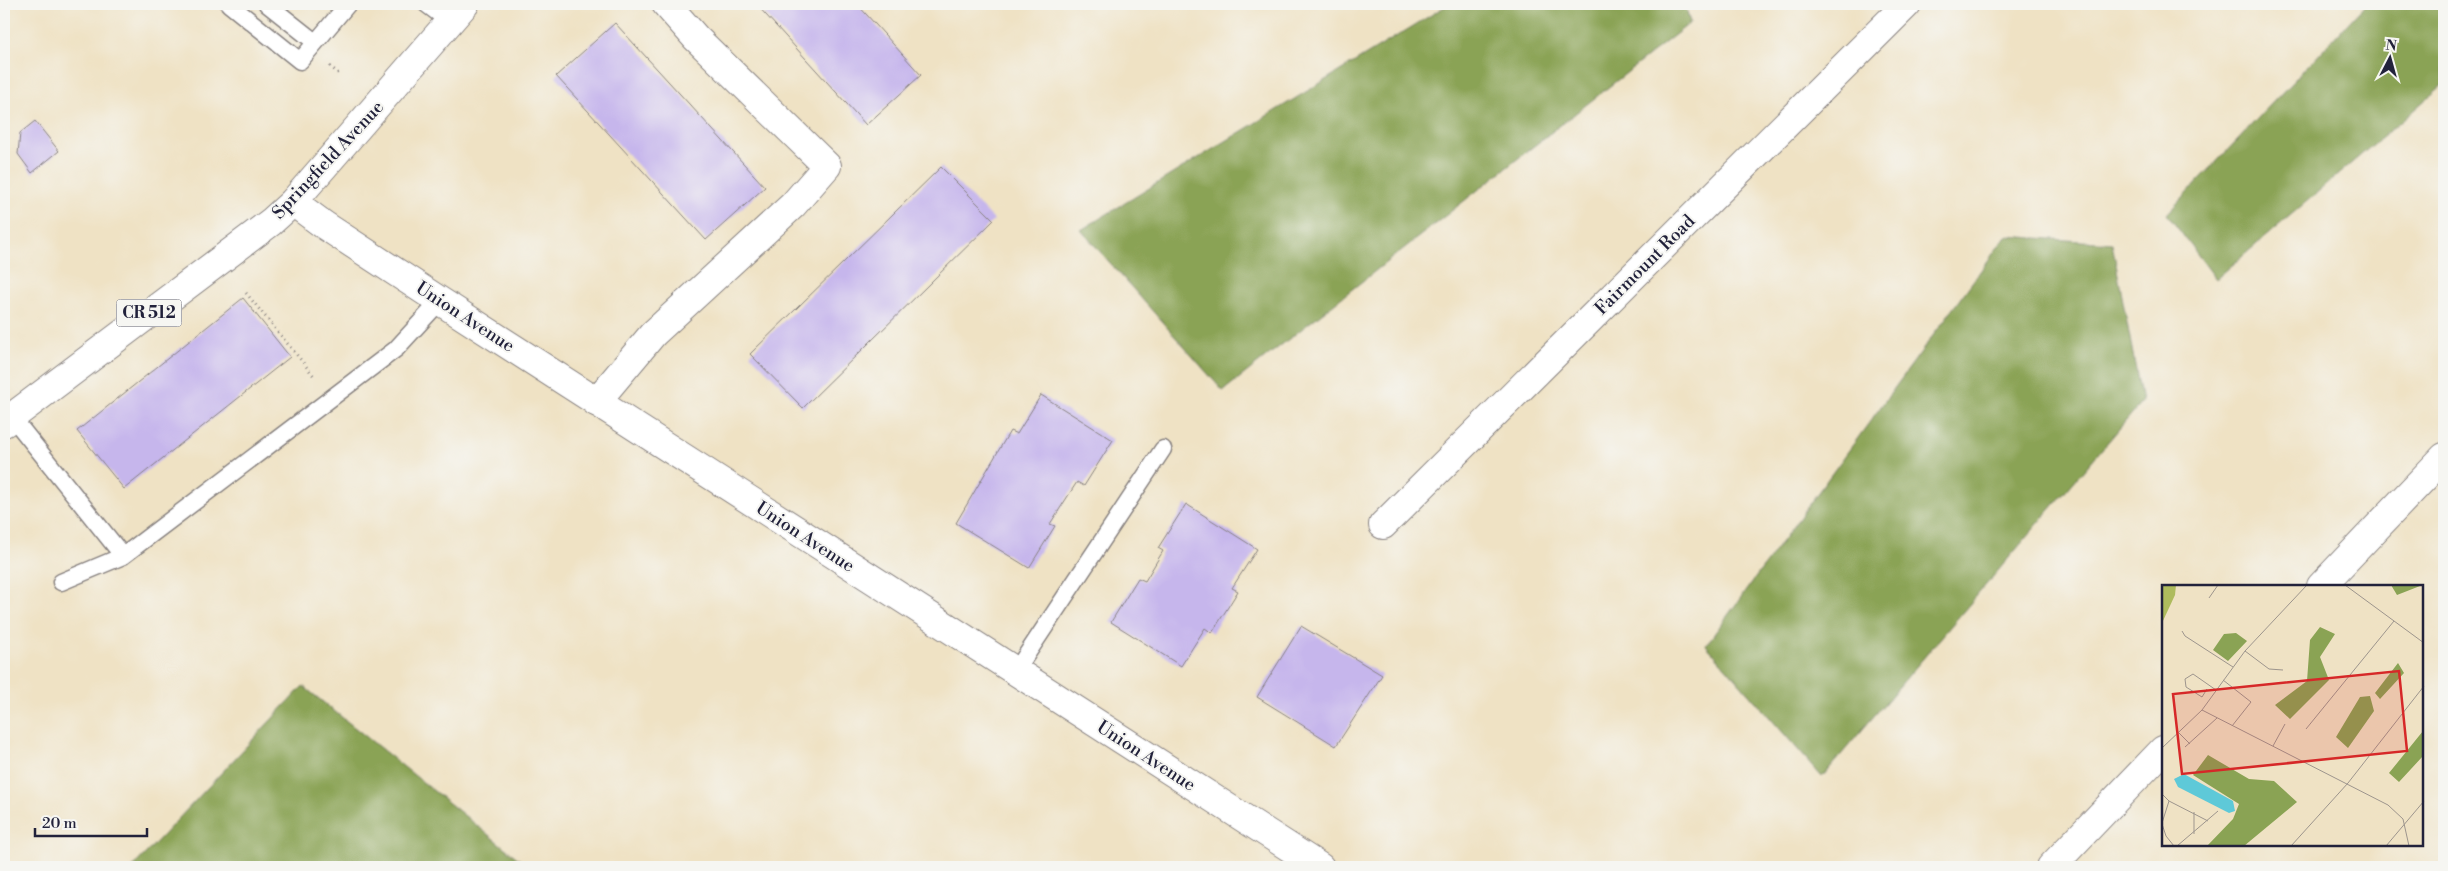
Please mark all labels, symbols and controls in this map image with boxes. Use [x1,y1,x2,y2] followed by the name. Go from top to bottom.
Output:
[2366,32,2416,82] north arrow
[2385,37,2398,56] text: N
[267,96,389,224] street label: Springfield Avenue
[1590,209,1701,320] street label: Fairmount Road
[411,276,519,358] street label: Union Avenue
[116,300,182,326] road number: CR 512
[751,496,859,578] street label: Union Avenue
[2162,585,2423,846] inset map
[1092,715,1200,797] street label: Union Avenue
[35,806,148,838] scale bar
[42,814,77,833] text: 20 m

